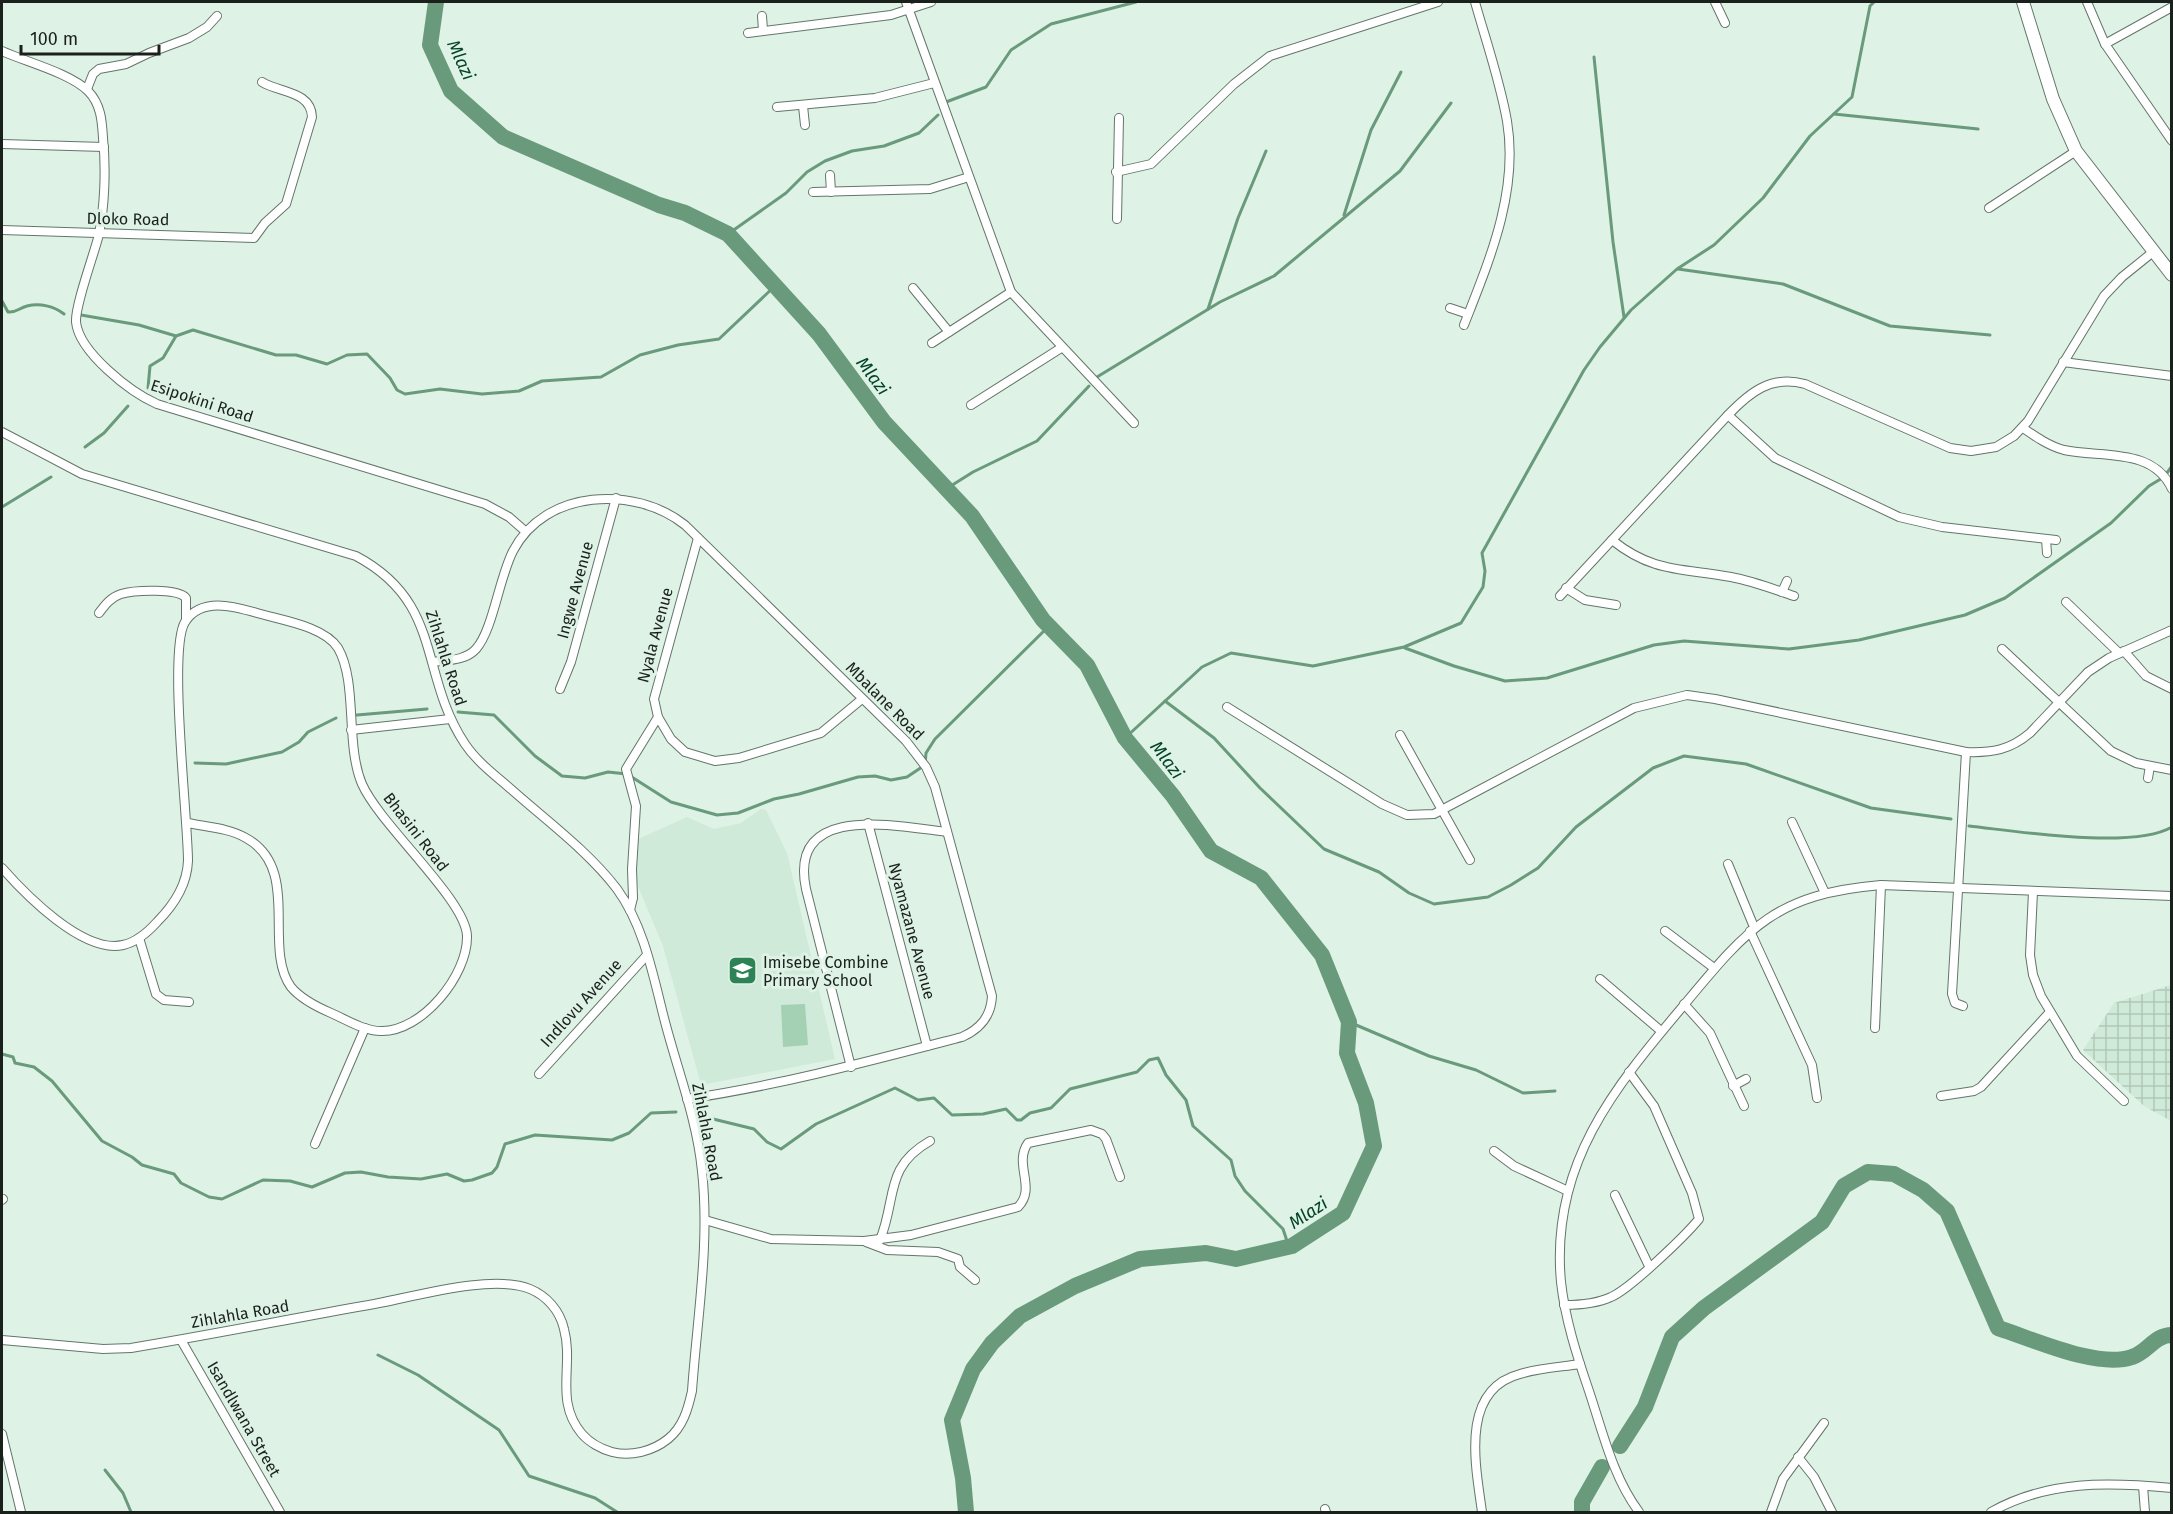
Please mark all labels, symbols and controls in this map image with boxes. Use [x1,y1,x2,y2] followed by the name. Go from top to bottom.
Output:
[21,18,159,56] scale bar
[30,28,78,50] text: 100 m
[442,36,480,84] water label: Mlazi
[86,209,170,229] street label: Dloko Road
[852,353,894,399] water label: Mlazi
[148,375,256,427] street label: Esipokini Road
[553,539,597,641] street label: Ingwe Avenue
[633,585,677,685] street label: Nyala Avenue
[422,608,470,708] street label: Zihlahla Road
[842,658,928,744] street label: Mbalane Road
[1146,737,1188,783] water label: Mlazi
[379,789,453,875] street label: Bhasini Road
[885,861,939,1001] street label: Nyamazane Avenue
[763,953,888,990] place label: Imisebe Combine Primary School
[536,955,626,1051] street label: Indlovu Avenue
[726,955,758,987] school or university icon: Imisebe Combine Primary School
[688,1081,726,1183] street label: Zihlahla Road
[1284,1192,1332,1234] water label: Mlazi
[189,1296,291,1332] street label: Zihlahla Road
[203,1358,285,1480] street label: Isandlwana Street

